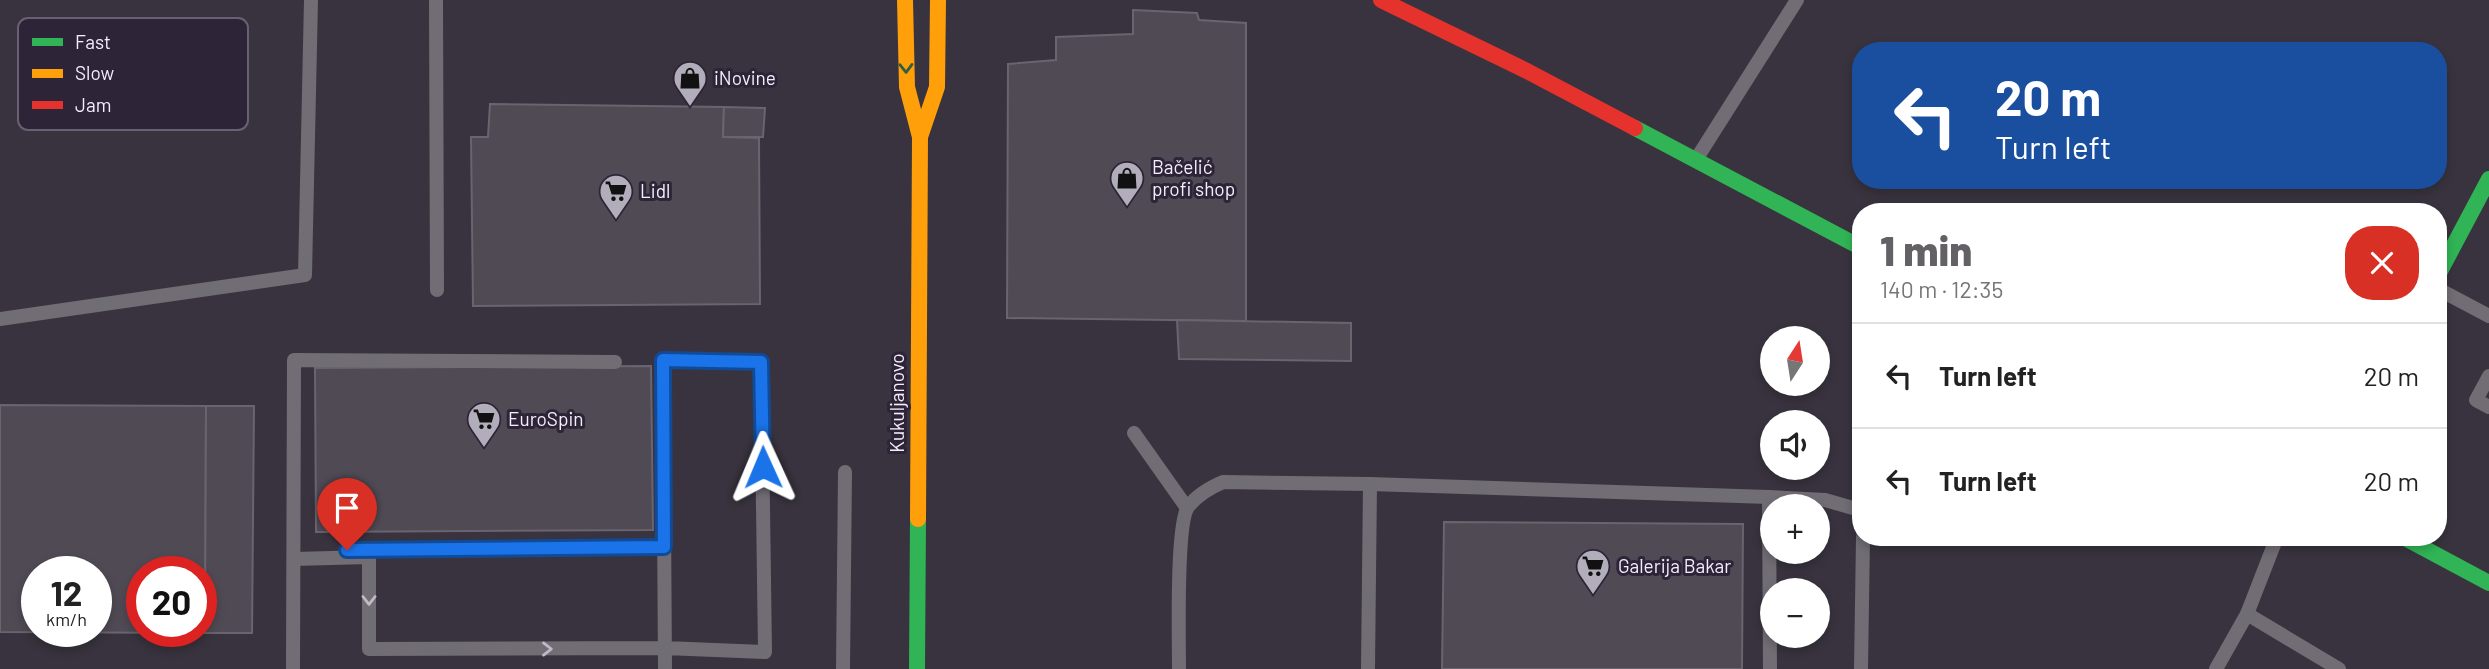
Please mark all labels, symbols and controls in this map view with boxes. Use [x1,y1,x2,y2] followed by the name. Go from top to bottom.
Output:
[18,18,248,130] legend
[75,30,111,53] text: Fast
[671,59,709,108] shop icon: iNovine
[75,61,114,84] text: Slow
[898,63,914,74] one-way arrow
[714,66,776,89] place label: iNovine
[1995,67,2101,126] text: 20 m
[1880,70,1971,161] icon: left
[75,93,111,116] text: Jam
[1995,127,2112,165] text: Turn left
[1152,155,1235,200] place label: Bačelić profi shop
[1108,159,1146,208] shop icon: Bačelić profi shop
[597,172,635,221] supermarket icon: Lidl
[640,179,670,202] place label: Lidl
[1880,224,1972,274] text: 1 min
[2345,226,2419,300] button: close
[1880,275,2003,303] text: 140 m · 12:35
[1760,326,1830,396] north arrow
[1760,326,1830,648] map controls
[885,353,908,453] street label: Kukuljanovo
[1880,357,1918,395] icon: left
[1939,360,2037,391] text: Turn left
[2364,360,2419,391] text: 20 m
[465,400,503,449] supermarket icon: EuroSpin
[508,407,584,430] place label: EuroSpin
[1760,410,1830,480] button: sound
[726,430,800,504] position arrow
[1880,462,1918,500] icon: left
[1939,465,2037,496] text: Turn left
[2364,465,2419,496] text: 20 m
[317,478,377,550] pin
[328,489,366,527] icon: arrive
[1760,494,1830,564] button: +
[1574,547,1612,596] supermarket icon: Galerija Bakar
[1618,554,1731,577] place label: Galerija Bakar
[126,556,217,647] speed limit sign: 20
[50,571,82,613] text: 12
[1760,578,1830,648] button: −
[361,595,377,605] one-way arrow
[46,608,87,630] text: km/h
[542,641,552,657] one-way arrow

